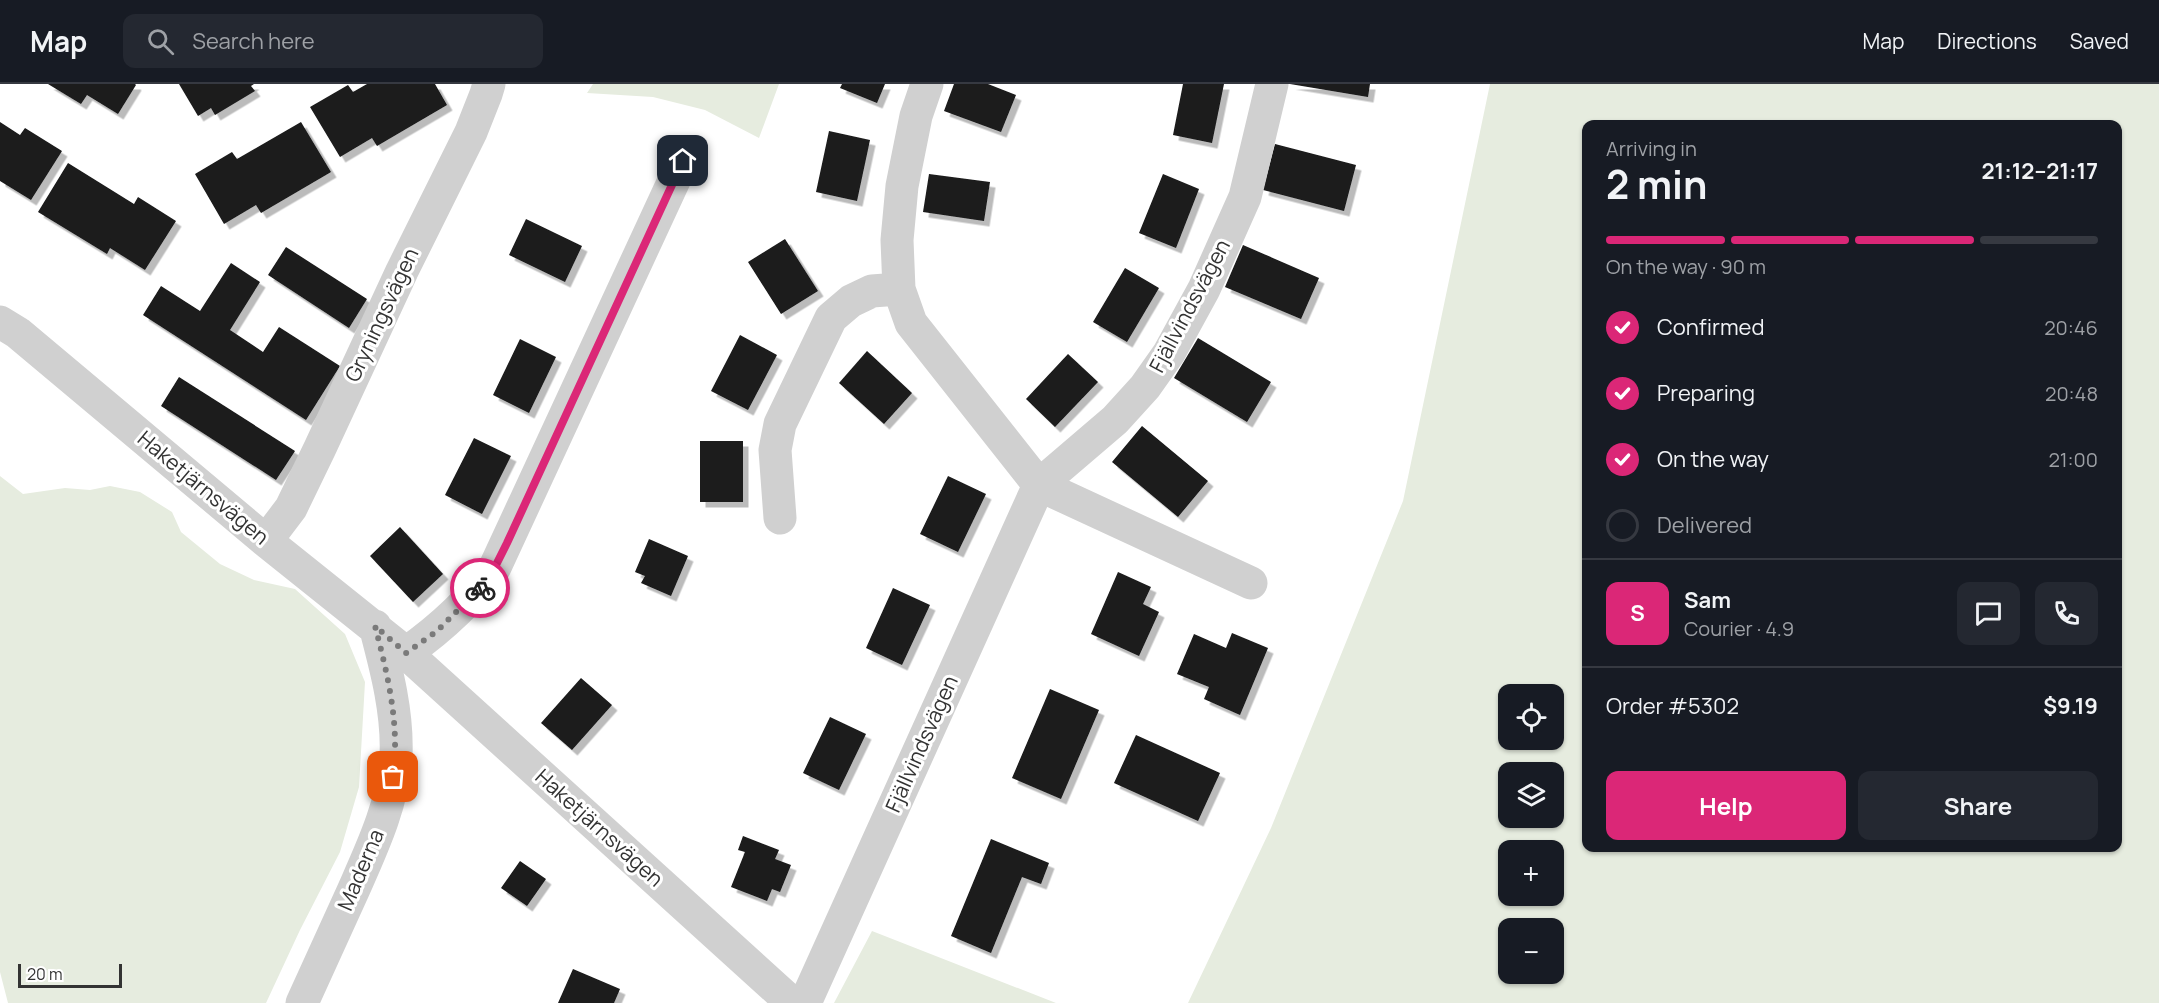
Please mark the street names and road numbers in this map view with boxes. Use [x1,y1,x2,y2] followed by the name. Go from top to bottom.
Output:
[1142,234,1236,377] street label: Fjällvindsvägen
[338,243,424,386] street label: Gryningsvägen
[132,424,275,550] street label: Haketjärnsvägen
[878,671,964,816] street label: Fjällvindsvägen
[530,762,670,892] street label: Haketjärnsvägen
[330,825,390,915] street label: Maderna

